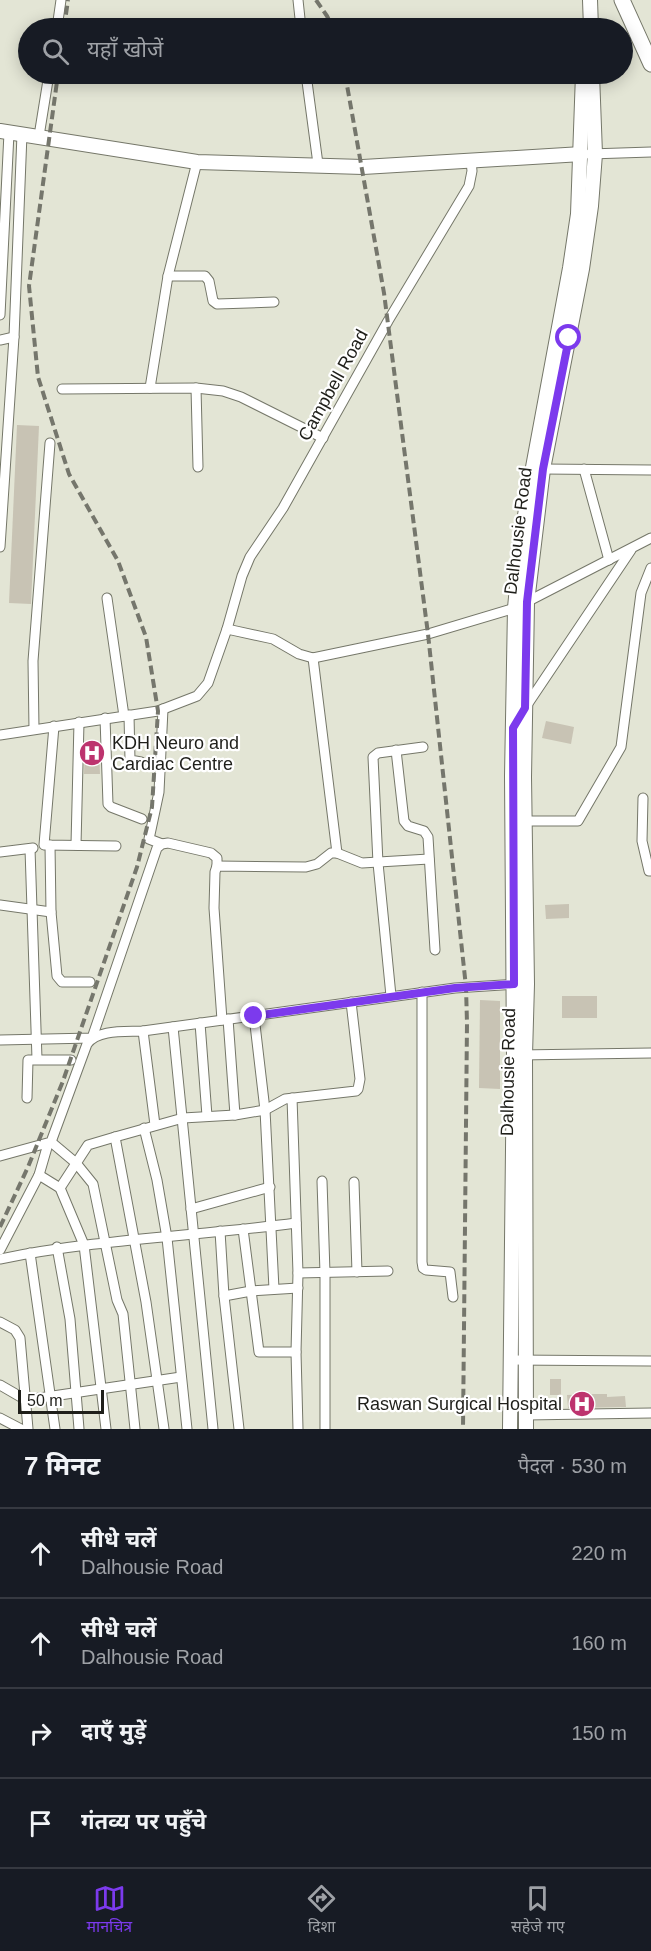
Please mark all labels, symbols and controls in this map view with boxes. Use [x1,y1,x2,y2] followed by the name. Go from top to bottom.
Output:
[18,18,633,84] search box
[39,35,72,68] icon: search
[87,37,163,62] text: यहाँ खोजें
[555,324,581,350] route start
[294,326,372,444] street label: Campbell Road
[500,466,536,596] street label: Dalhousie Road
[112,733,239,774] place label: KDH Neuro and Cardiac Centre
[77,738,107,768] hospital icon: KDH Neuro and Cardiac Centre
[240,1002,266,1028] route end
[497,1008,519,1136] street label: Dalhousie Road
[18,1387,104,1414] scale bar
[567,1389,597,1419] hospital icon: Raswan Surgical Hospital
[27,1392,63,1409] text: 50 m
[357,1394,562,1414] place label: Raswan Surgical Hospital
[24,1451,100,1481] text: 7 मिनट
[518,1455,627,1477] text: पैदल · 530 m
[81,1527,156,1552] text: सीधे चलें
[24,1537,57,1570] icon: ahead
[571,1542,627,1564] text: 220 m
[81,1556,223,1578] text: Dalhousie Road
[81,1617,156,1642] text: सीधे चलें
[24,1627,57,1660] icon: ahead
[571,1632,627,1654] text: 160 m
[81,1646,223,1668] text: Dalhousie Road
[24,1717,57,1750] icon: right
[81,1719,146,1744] text: दाएँ मुड़ें
[571,1722,627,1744] text: 150 m
[24,1807,57,1840] icon: arrive
[81,1809,206,1834] text: गंतव्य पर पहुँचे
[86,1882,132,1939] tab: मानचित्र
[305,1882,338,1939] tab: दिशा
[511,1882,565,1939] tab: सहेजे गए

